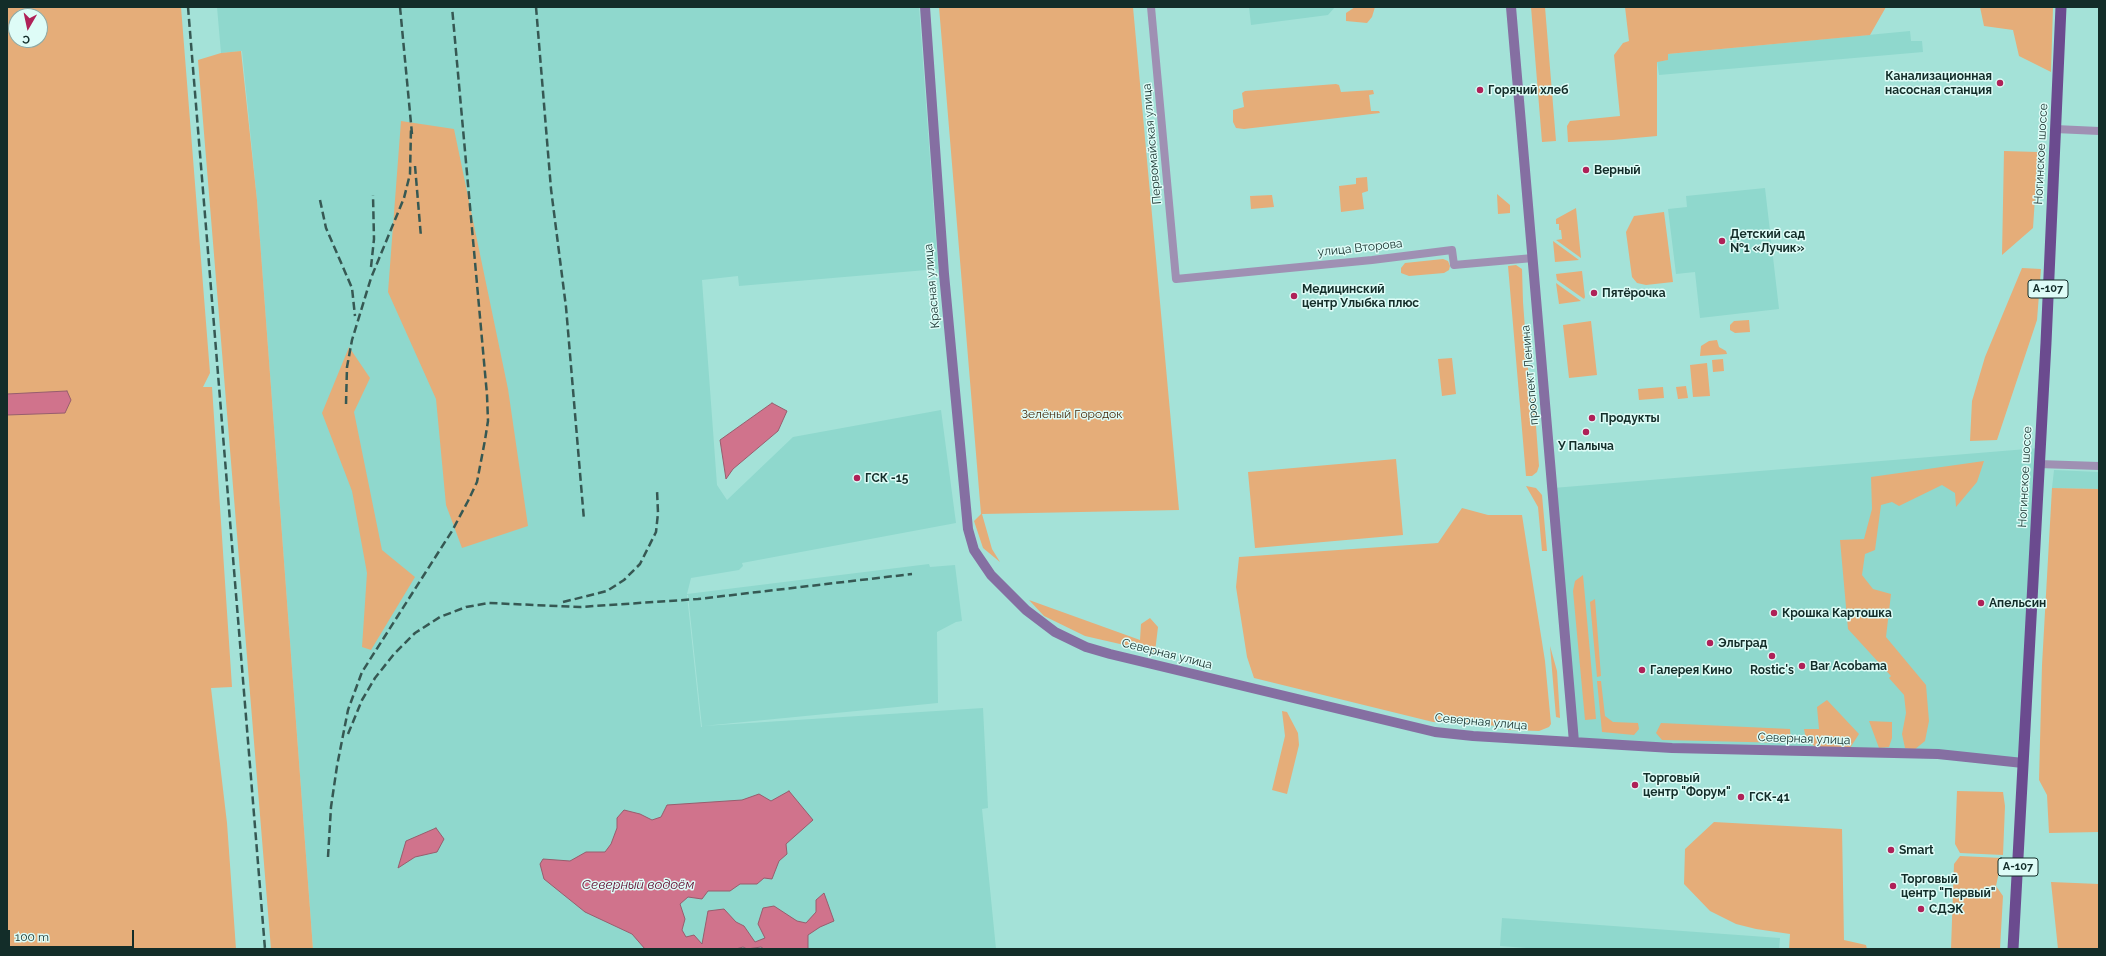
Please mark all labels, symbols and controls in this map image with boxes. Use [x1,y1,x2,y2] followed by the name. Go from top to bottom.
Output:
[8,8,48,48] north arrow
[21,32,31,46] text: С
[1885,69,1992,97] place label: Канализационная насосная станция
[1995,78,2005,88] marker: Канализационная насосная станция
[1140,83,1164,205] street label: Первомайская улица
[1488,83,1568,97] place label: Горячий хлеб
[1475,85,1485,95] marker: Горячий хлеб
[2031,103,2051,205] street label: Ногинское шоссе
[1594,163,1641,177] place label: Верный
[1581,165,1591,175] marker: Верный
[1730,227,1805,255] place label: Детский сад №1 «Лучик»
[1317,236,1403,260] street label: улица Второва
[1717,236,1727,246] marker: Детский сад №1 «Лучик»
[921,243,943,329] street label: Красная улица
[2028,280,2068,298] road number: А-107
[1302,282,1419,310] place label: Медицинский центр Улыбка плюс
[1602,286,1666,300] place label: Пятёрочка
[1589,288,1599,298] marker: Пятёрочка
[1289,291,1299,301] marker: Медицинский центр Улыбка плюс
[1518,324,1542,426] street label: проспект Ленина
[1022,407,1122,421] park label: Зелёный Городок
[1600,411,1660,425] place label: Продукты
[1587,413,1597,423] marker: Продукты
[2015,426,2035,528] street label: Ногинское шоссе
[1581,427,1591,437] marker: У Палыча
[1558,439,1614,453] place label: У Палыча
[865,471,908,485] place label: ГСК -15
[852,473,862,483] marker: ГСК -15
[1989,596,2046,610] place label: Апельсин
[1976,598,1986,608] marker: Апельсин
[1782,606,1892,620] place label: Крошка Картошка
[1769,608,1779,618] marker: Крошка Картошка
[1120,636,1214,672] street label: Северная улица
[1718,636,1767,650] place label: Эльград
[1705,638,1715,648] marker: Эльград
[1767,651,1777,661] marker: Rostic's
[1810,659,1887,673] place label: Bar Acobama
[1797,661,1807,671] marker: Bar Acobama
[1650,663,1732,677] place label: Галерея Кино
[1750,663,1794,677] place label: Rostic's
[1637,665,1647,675] marker: Галерея Кино
[1434,711,1528,733] street label: Северная улица
[1757,730,1851,748] street label: Северная улица
[1643,771,1731,799] place label: Торговый центр "Форум"
[1630,780,1640,790] marker: Торговый центр "Форум"
[1749,790,1790,804] place label: ГСК-41
[1736,792,1746,802] marker: ГСК-41
[1899,843,1934,857] place label: Smart
[1886,845,1896,855] marker: Smart
[1998,858,2038,876] road number: А-107
[1901,872,1995,900] place label: Торговый центр "Первый"
[582,877,694,893] water label: Северный водоём
[1888,881,1898,891] marker: Торговый центр "Первый"
[1929,902,1963,916] place label: СДЭК
[1916,904,1926,914] marker: СДЭК
[10,922,136,948] scale bar
[15,930,49,944] text: 100 m

